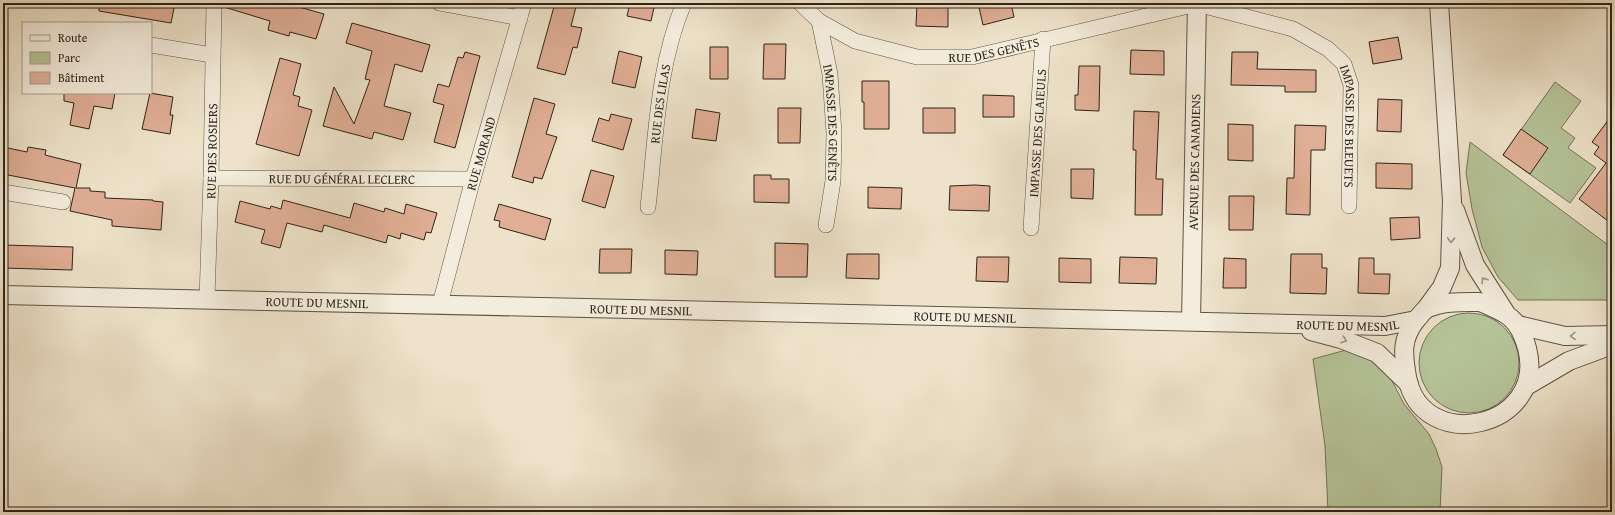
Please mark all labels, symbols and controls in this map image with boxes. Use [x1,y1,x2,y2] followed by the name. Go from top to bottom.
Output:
[22,22,152,94] legend
[58,29,88,46] text: Route
[949,32,1041,67] street label: RUE DES GENÊTS
[58,49,81,66] text: Parc
[645,62,675,144] street label: RUE DES LILAS
[819,62,844,182] street label: IMPASSE DES GENÊTS
[1335,62,1361,188] street label: IMPASSE DES BLEUETS
[1023,68,1051,198] street label: IMPASSE DES GLAIEULS
[58,69,105,86] text: Bâtiment
[1183,94,1205,230] street label: AVENUE DES CANADIENS
[201,103,222,199] street label: RUE DES ROSIERS
[461,114,500,192] street label: RUE MORAND
[269,169,415,188] street label: RUE DU GÉNÉRAL LECLERC
[1446,237,1455,243] one-way arrow
[1481,277,1488,284] one-way arrow
[265,291,369,313] street label: ROUTE DU MESNIL
[589,299,693,320] street label: ROUTE DU MESNIL
[913,306,1017,327] street label: ROUTE DU MESNIL
[1296,314,1401,336] street label: ROUTE DU MESNIL
[1570,332,1576,340] one-way arrow
[1340,335,1347,344] one-way arrow

